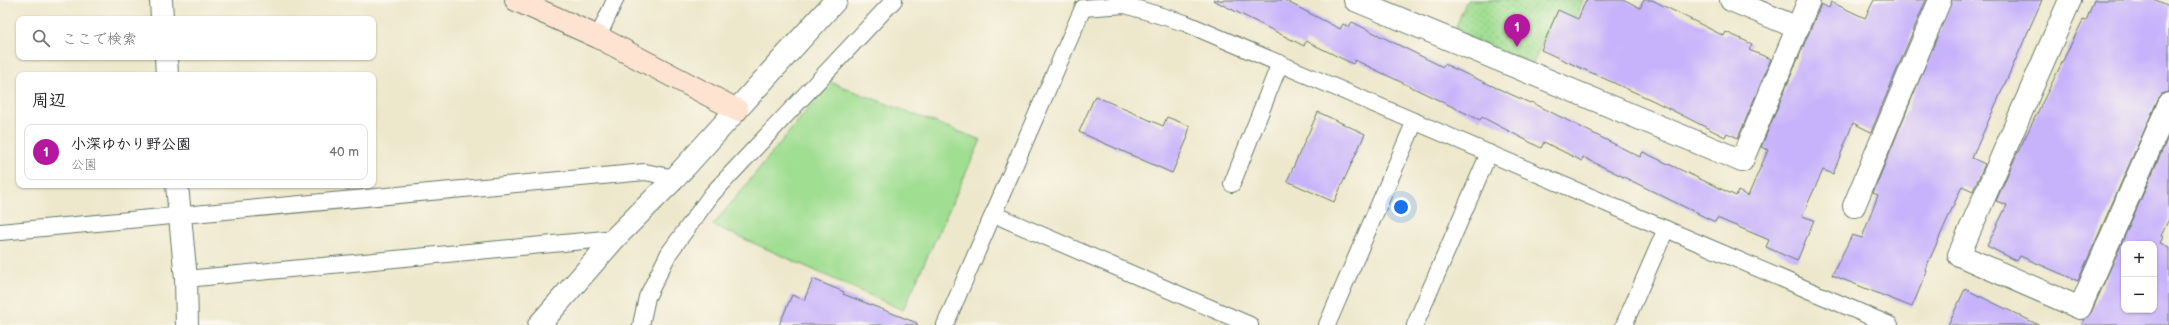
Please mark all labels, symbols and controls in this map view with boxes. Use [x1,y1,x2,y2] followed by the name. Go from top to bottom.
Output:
[1504,14,1530,47] pin: 1
[16,16,376,60] search box
[30,27,52,49] icon: search
[62,30,137,49] text: ここで検索
[32,91,66,111] text: 周辺
[71,135,191,154] text: 小深ゆかり野公園
[43,144,49,160] text: 1
[329,144,359,160] text: 40 m
[71,157,97,173] text: 公園
[1391,197,1411,217] your location
[2121,241,2157,313] map controls
[2121,241,2157,277] button: +
[2121,277,2157,313] button: −

